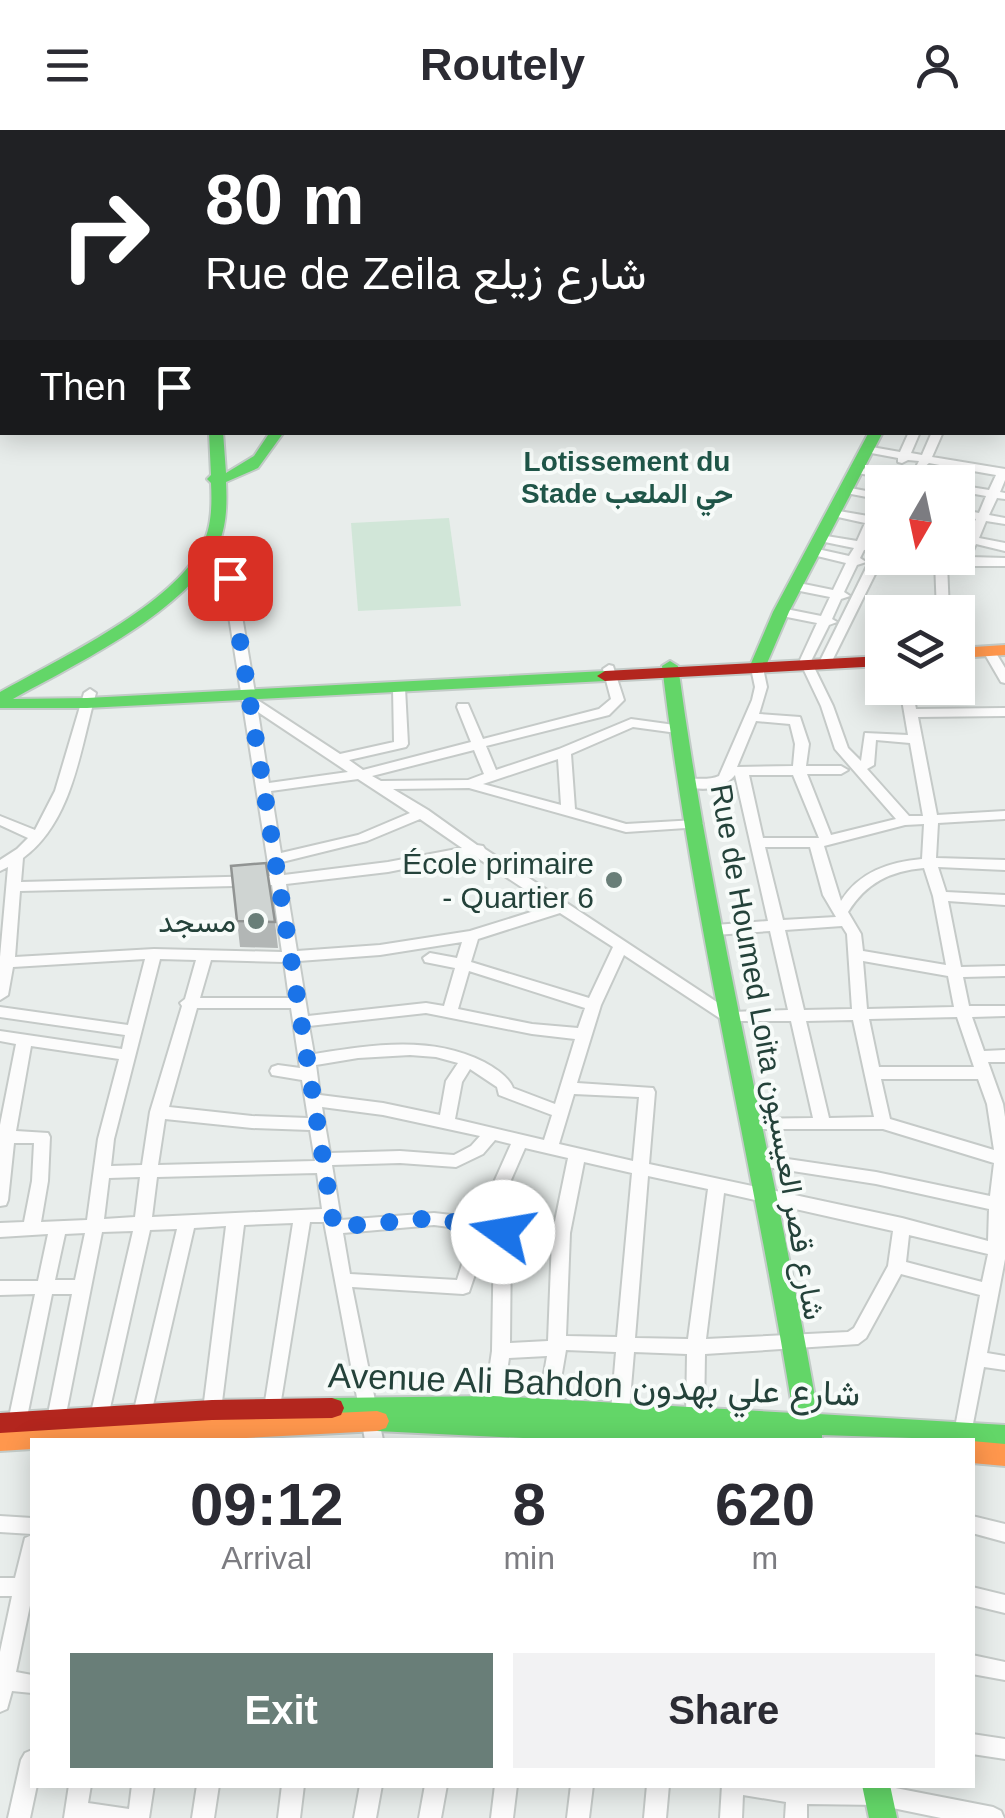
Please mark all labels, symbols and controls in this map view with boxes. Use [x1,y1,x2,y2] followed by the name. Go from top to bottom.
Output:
[40,38,95,93] icon: menu
[910,38,965,93] icon: person
[420,39,585,90] text: Routely
[205,161,365,239] text: 80 m
[40,170,170,300] icon: right
[205,248,646,299] text: Rue de Zeila شارع زيلع
[147,360,202,415] icon: arrive
[40,366,127,408] text: Then
[521,446,733,517] district label: Lotissement du Stade حي الملعب
[865,465,975,575] north arrow
[865,465,975,705] map controls
[188,536,273,621] pin
[203,551,258,606] icon: arrive
[865,595,975,705] button: layers
[701,782,831,1323] street label: Rue de Houmed Loita شارع قصر العيسيون
[402,847,594,914] place label: École primaire - Quartier 6
[603,869,625,891] marker: École primaire - Quartier 6
[158,905,236,939] place label: مسجد
[245,910,267,932] marker: مسجد
[451,1180,555,1284] position arrow
[327,1355,861,1423] street label: Avenue Ali Bahdon شارع علي بهدون
[190,1471,343,1538] text: 09:12
[512,1471,546,1538] text: 8
[715,1471,815,1538] text: 620
[221,1540,312,1576] text: Arrival
[503,1540,555,1576] text: min
[752,1540,778,1576] text: m
[70,1653,493,1768] button: Exit
[513,1653,935,1768] button: Share

